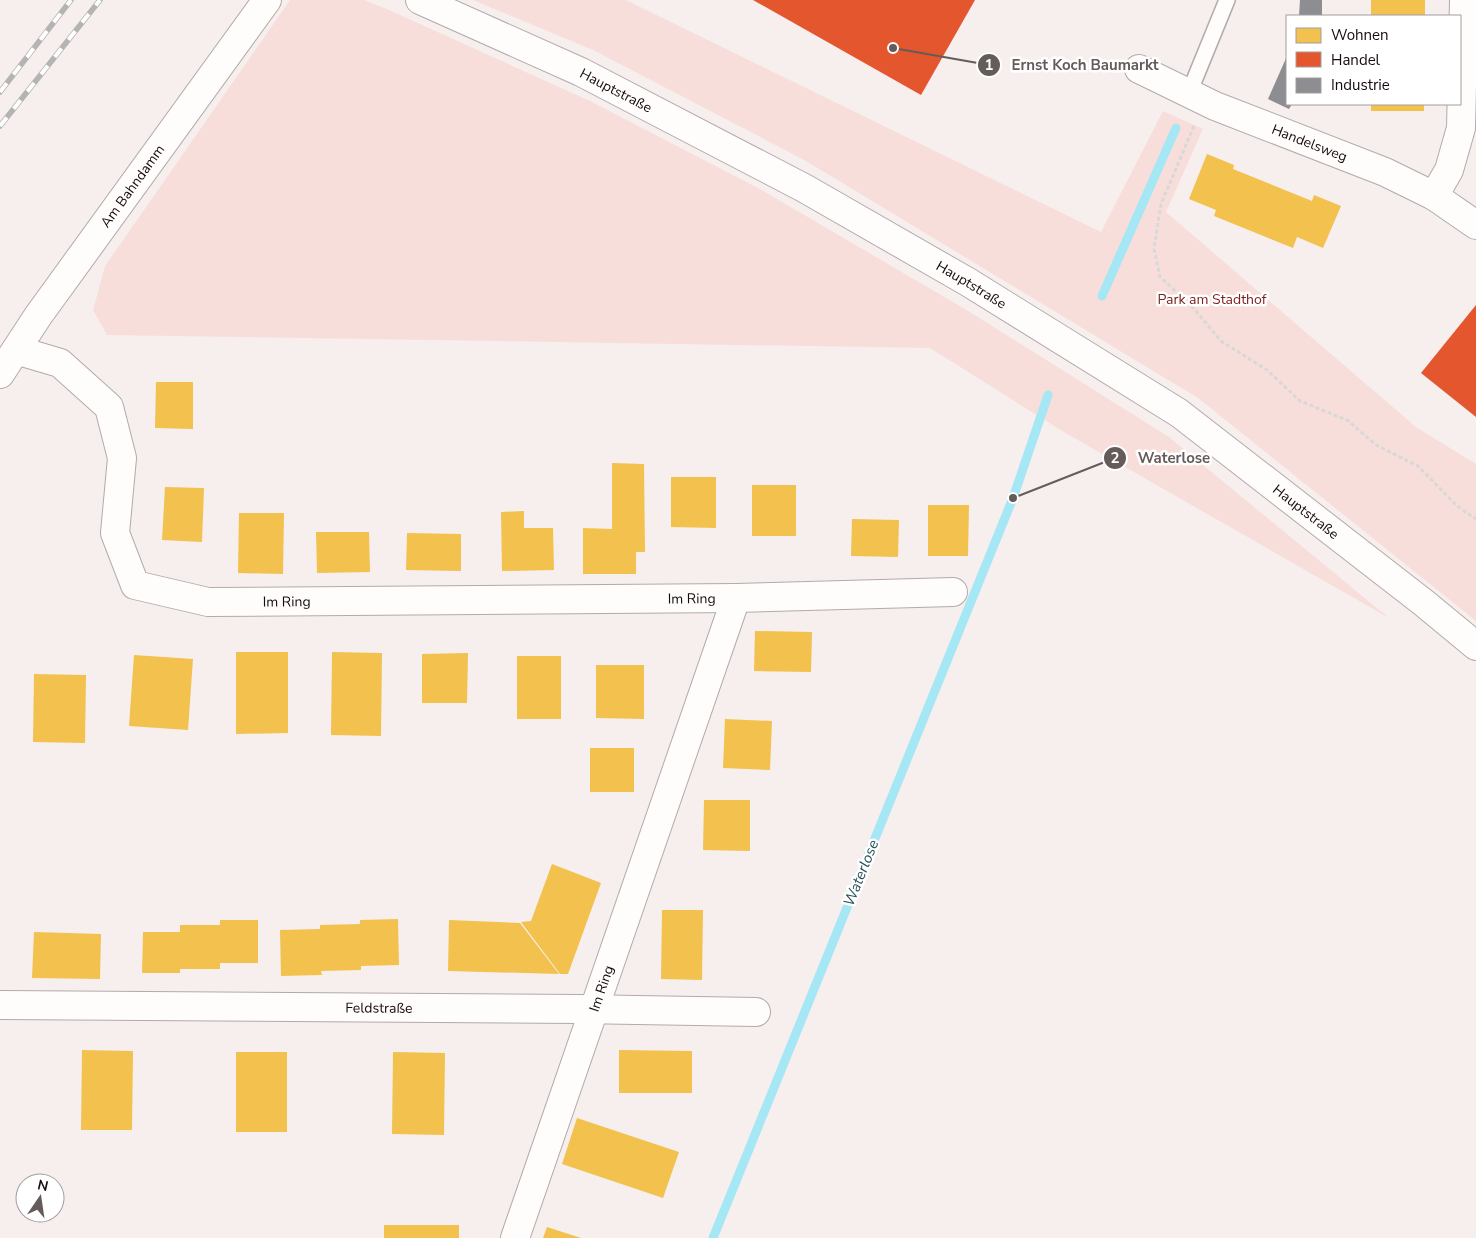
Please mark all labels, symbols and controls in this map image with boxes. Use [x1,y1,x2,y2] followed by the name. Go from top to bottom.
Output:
[1286,15,1461,105] legend
[1331,25,1389,45] text: Wohnen
[976,50,1168,80] callout: Ernst Koch Baumarkt
[1331,50,1381,70] text: Handel
[984,55,994,75] text: 1
[1011,55,1159,75] text: Ernst Koch Baumarkt
[577,64,656,117] street label: Hauptstraße
[1331,75,1390,95] text: Industrie
[1269,119,1350,166] street label: Handelsweg
[96,141,169,231] street label: Am Bahndamm
[933,256,1010,313] street label: Hauptstraße
[1158,290,1267,309] park label: Park am Stadthof
[1102,443,1220,473] callout: Waterlose
[1110,448,1120,468] text: 2
[1138,448,1210,468] text: Waterlose
[1269,480,1343,543] street label: Hauptstraße
[668,589,716,608] street label: Im Ring
[263,592,311,611] street label: Im Ring
[839,837,883,909] water label: Waterlose
[584,963,618,1014] street label: Im Ring
[345,998,413,1017] street label: Feldstraße
[15,1173,65,1223] north arrow
[36,1175,50,1196] text: N

